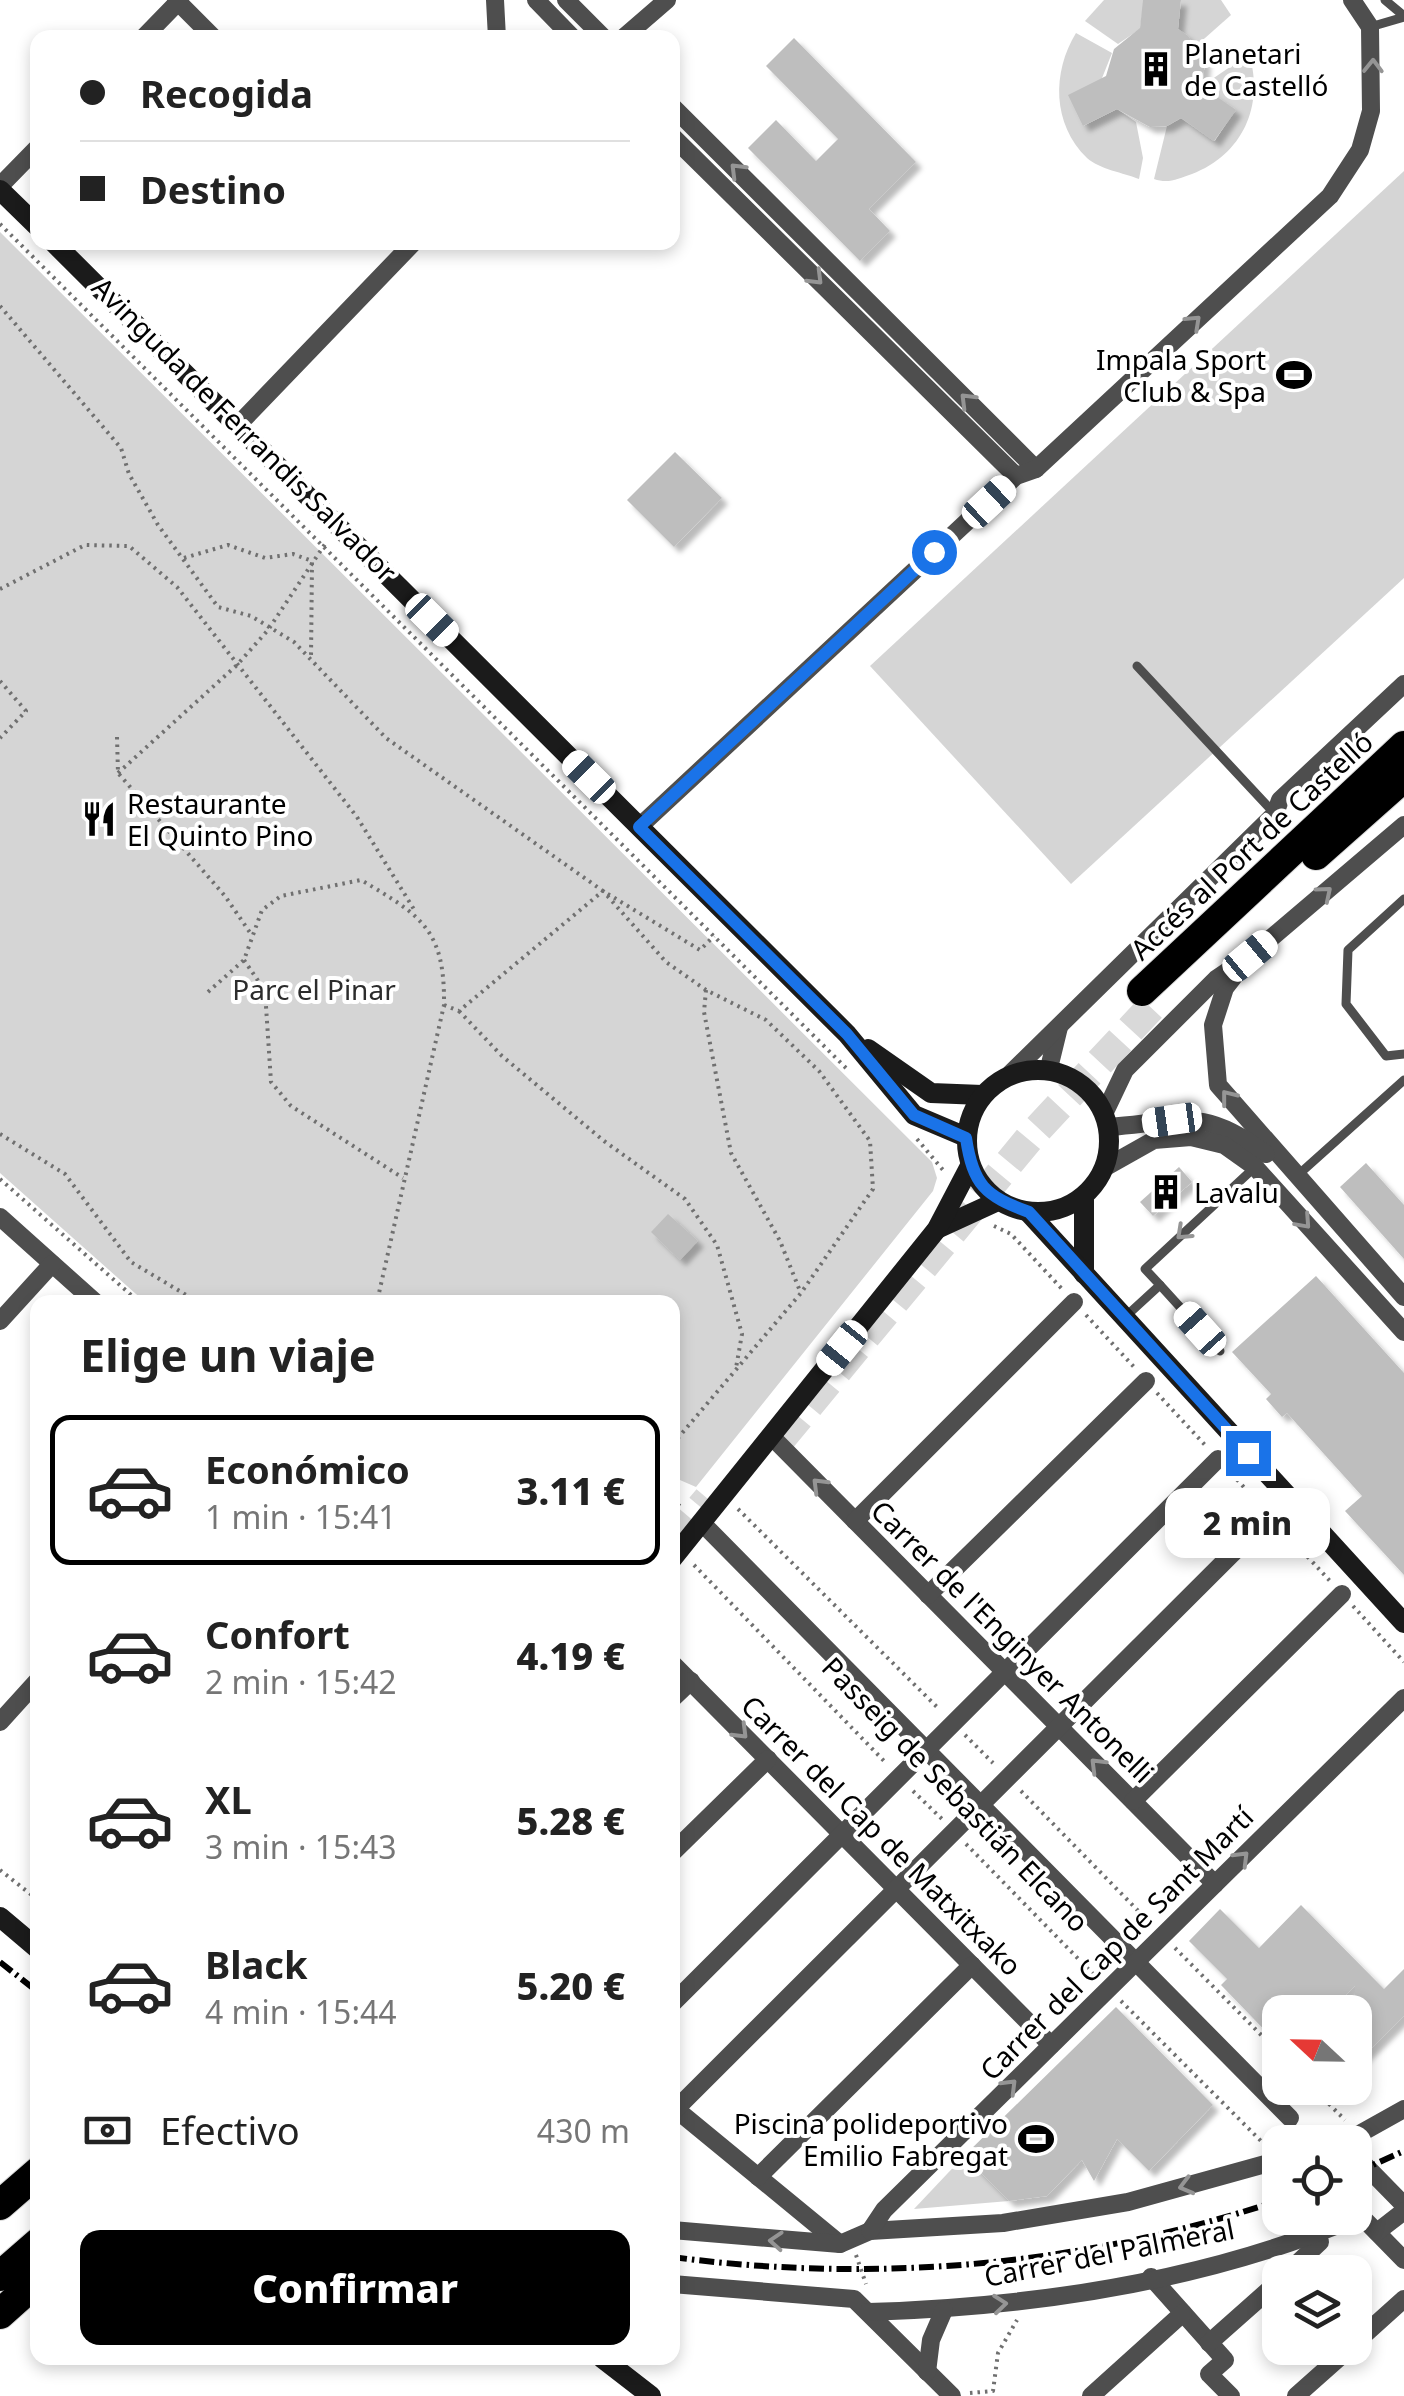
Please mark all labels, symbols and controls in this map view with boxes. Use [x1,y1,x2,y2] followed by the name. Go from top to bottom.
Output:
[1184,34,1328,104] place label: Planetari de Castelló
[1137,50,1175,88] building icon: Planetari de Castelló
[1362,58,1383,74] one-way arrow
[140,67,313,119] text: Recogida
[140,163,286,215] text: Destino
[731,164,749,182] one-way arrow
[805,267,823,285] one-way arrow
[84,268,406,590] street label: Avinguda de Ferrandis Salvador
[1183,316,1201,334] one-way arrow
[1096,340,1266,410] place label: Impala Sport Club & Spa
[1275,356,1313,394] sports icon: Impala Sport Club & Spa
[960,394,978,412] one-way arrow
[957,471,1021,533] car
[912,530,957,575] route start
[400,588,464,652] car
[1121,722,1381,968] street label: Accés al Port de Castelló
[557,745,621,809] car
[127,784,314,854] place label: Restaurante El Quinto Pino
[80,800,118,838] restaurant icon: Restaurante El Quinto Pino
[1313,886,1331,904] one-way arrow
[1217,925,1283,987] car
[232,970,396,1008] park label: Parc el Pinar
[1223,1090,1240,1108] one-way arrow
[1140,1101,1204,1139] car
[1147,1173,1185,1211] building icon: Lavalu
[1194,1173,1279,1211] place label: Lavalu
[1293,1210,1311,1229] one-way arrow
[1177,1222,1195,1240] one-way arrow
[1169,1297,1231,1361] car
[811,1315,873,1381] car
[80,1324,376,1385] text: Elige un viaje
[1226,1431,1271,1476] route end
[205,1443,410,1495] text: Económico
[85,1445,175,1535] icon: car
[516,1464,625,1516] text: 3.11 €
[813,1479,831,1497] one-way arrow
[1166,1488,1330,1558] callout: 2 min
[863,1491,1163,1791] street label: Carrer de l'Enginyer Antonelli
[205,1495,397,1538] text: 1 min · 15:41
[1203,1501,1292,1544] text: 2 min
[205,1608,350,1660] text: Confort
[85,1610,175,1700] icon: car
[516,1629,625,1681] text: 4.19 €
[814,1648,1098,1940] street label: Passeig de Sebastián Elcano
[205,1660,397,1703] text: 2 min · 15:42
[733,1686,1031,1984] street label: Carrer del Cap de Matxitxako
[729,1720,747,1738] one-way arrow
[1091,1759,1109,1777] one-way arrow
[205,1773,252,1825] text: XL
[85,1775,175,1865] icon: car
[516,1794,625,1846] text: 5.28 €
[971,1797,1262,2088] street label: Carrer del Cap de Sant Martí
[205,1825,397,1868] text: 3 min · 15:43
[1231,1852,1249,1870] one-way arrow
[205,1938,308,1990] text: Black
[85,1940,175,2030] icon: car
[516,1959,625,2011] text: 5.20 €
[205,1990,397,2033] text: 4 min · 15:44
[1262,1995,1372,2105] north arrow
[1262,1995,1372,2365] map controls
[999,2080,1017,2098] one-way arrow
[80,2103,135,2158] icon: cash
[160,2104,300,2156] text: Efectivo
[734,2104,1008,2174] place label: Piscina polideportivo Emilio Fabregat
[537,2109,630,2152] text: 430 m
[1017,2120,1055,2158] sports icon: Piscina polideportivo Emilio Fabregat
[1262,2125,1372,2235] button: locate
[1178,2174,1195,2195] one-way arrow
[981,2209,1237,2295] street label: Carrer del Palmeral
[80,2230,630,2345] button: Confirmar
[767,2231,783,2252] one-way arrow
[1262,2255,1372,2365] button: layers
[992,2294,1008,2316] one-way arrow

